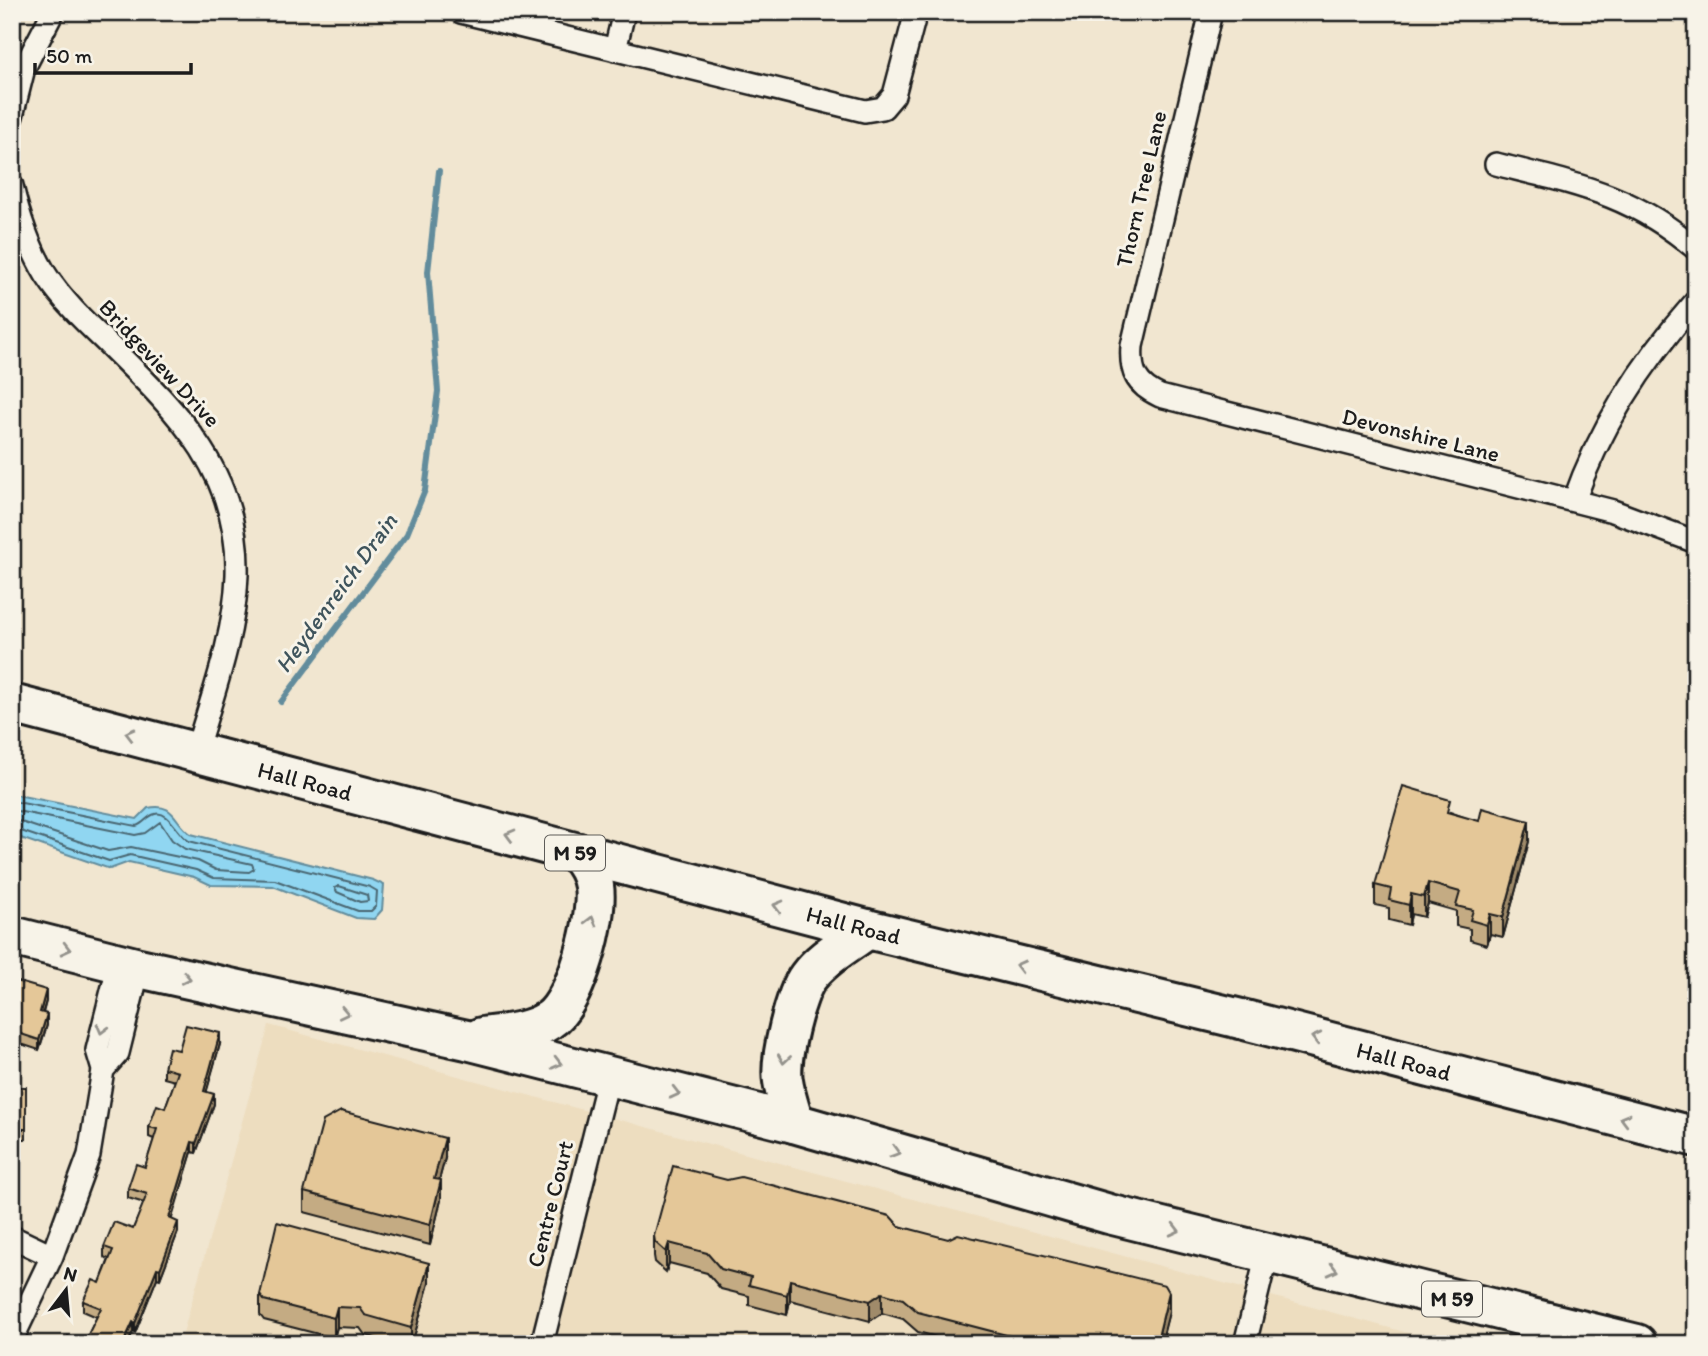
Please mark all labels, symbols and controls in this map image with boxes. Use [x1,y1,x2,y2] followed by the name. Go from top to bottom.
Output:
[35,32,191,76] scale bar
[46,43,93,68] text: 50 m
[1109,108,1173,270] street label: Thorn Tree Lane
[93,293,227,433] street label: Bridgeview Drive
[1339,402,1503,468] street label: Devonshire Lane
[268,507,403,678] water label: Heydenreich Drain
[124,728,136,742] one-way arrow
[255,755,356,807] street label: Hall Road
[504,829,516,843] one-way arrow
[545,836,605,870] road number: M 59
[772,900,784,914] one-way arrow
[803,900,904,951] street label: Hall Road
[583,915,598,927] one-way arrow
[60,941,72,955] one-way arrow
[1014,960,1026,974] one-way arrow
[180,970,192,984] one-way arrow
[338,1005,350,1019] one-way arrow
[96,1023,110,1035] one-way arrow
[1310,1032,1322,1046] one-way arrow
[1354,1036,1455,1087] street label: Hall Road
[777,1053,792,1064] one-way arrow
[551,1055,563,1069] one-way arrow
[669,1085,681,1099] one-way arrow
[1619,1112,1631,1127] one-way arrow
[521,1137,579,1270] street label: Centre Court
[889,1143,901,1158] one-way arrow
[1169,1222,1181,1236] one-way arrow
[32,1254,102,1324] north arrow
[61,1261,80,1287] text: N
[1327,1262,1339,1276] one-way arrow
[1422,1282,1482,1316] road number: M 59

